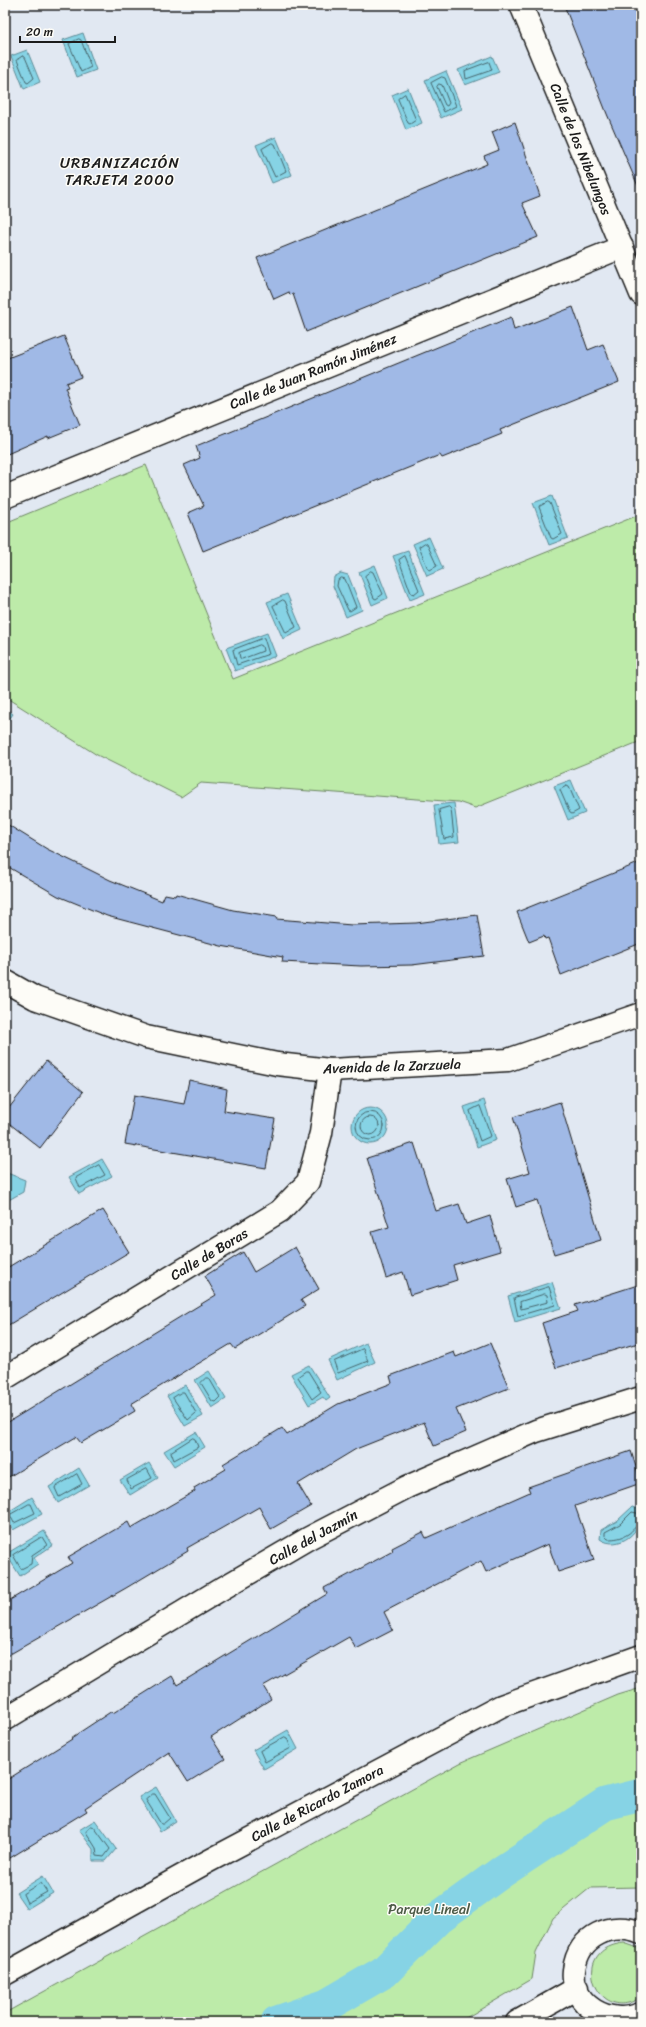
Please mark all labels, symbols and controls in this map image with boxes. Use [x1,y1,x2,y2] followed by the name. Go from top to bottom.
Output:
[20,18,115,44] scale bar
[26,21,53,43] text: 20 m
[543,79,619,220] street label: Calle de los Nibelungos
[60,150,180,193] district label: URBANIZACIÓN TARJETA 2000
[226,326,401,417] street label: Calle de Juan Ramón Jiménez
[322,1052,461,1081] street label: Avenida de la Zarzuela
[165,1221,254,1288] street label: Calle de Boras
[264,1502,363,1572] street label: Calle del Jazmín
[246,1758,388,1849] street label: Calle de Ricardo Zamora
[388,1897,471,1922] park label: Parque Lineal

